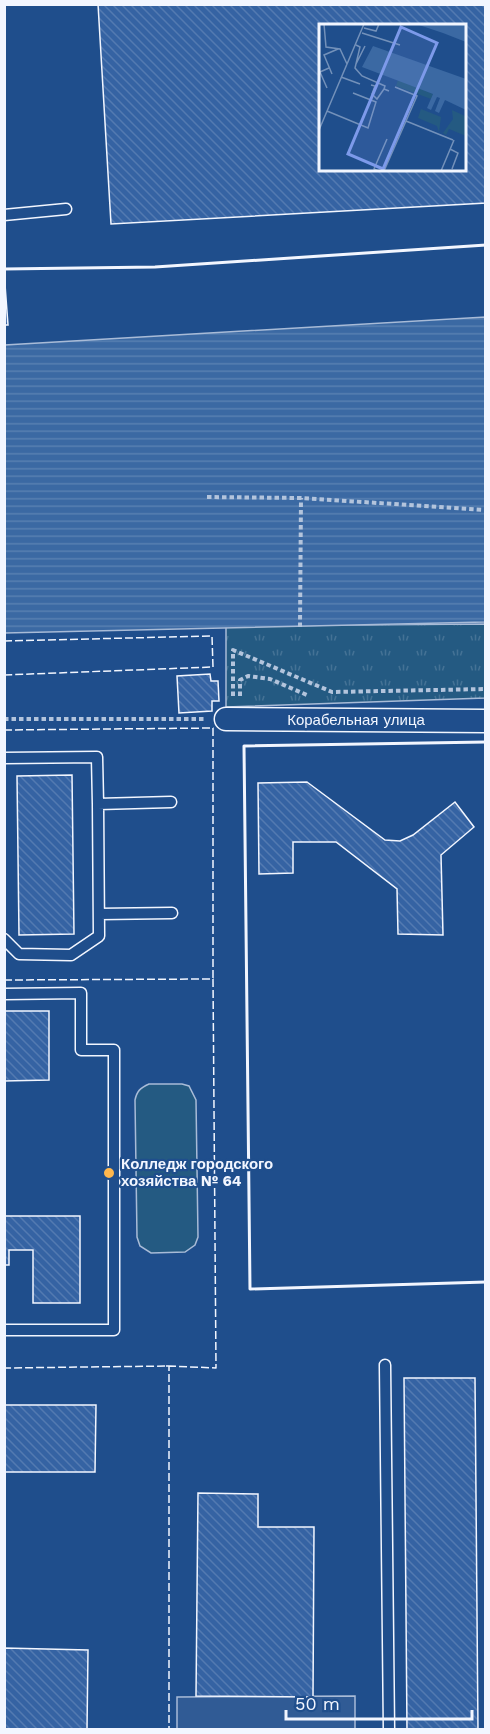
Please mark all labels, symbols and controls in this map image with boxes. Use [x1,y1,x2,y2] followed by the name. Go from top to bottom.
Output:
[319,24,466,171] inset map
[287,711,426,729] street label: Корабельная улица
[121,1155,273,1190] place label: Колледж городского хозяйства № 64
[102,1166,116,1180] marker: Колледж городского хозяйства № 64
[286,1683,472,1721] scale bar
[295,1693,340,1714] text: 50 m

